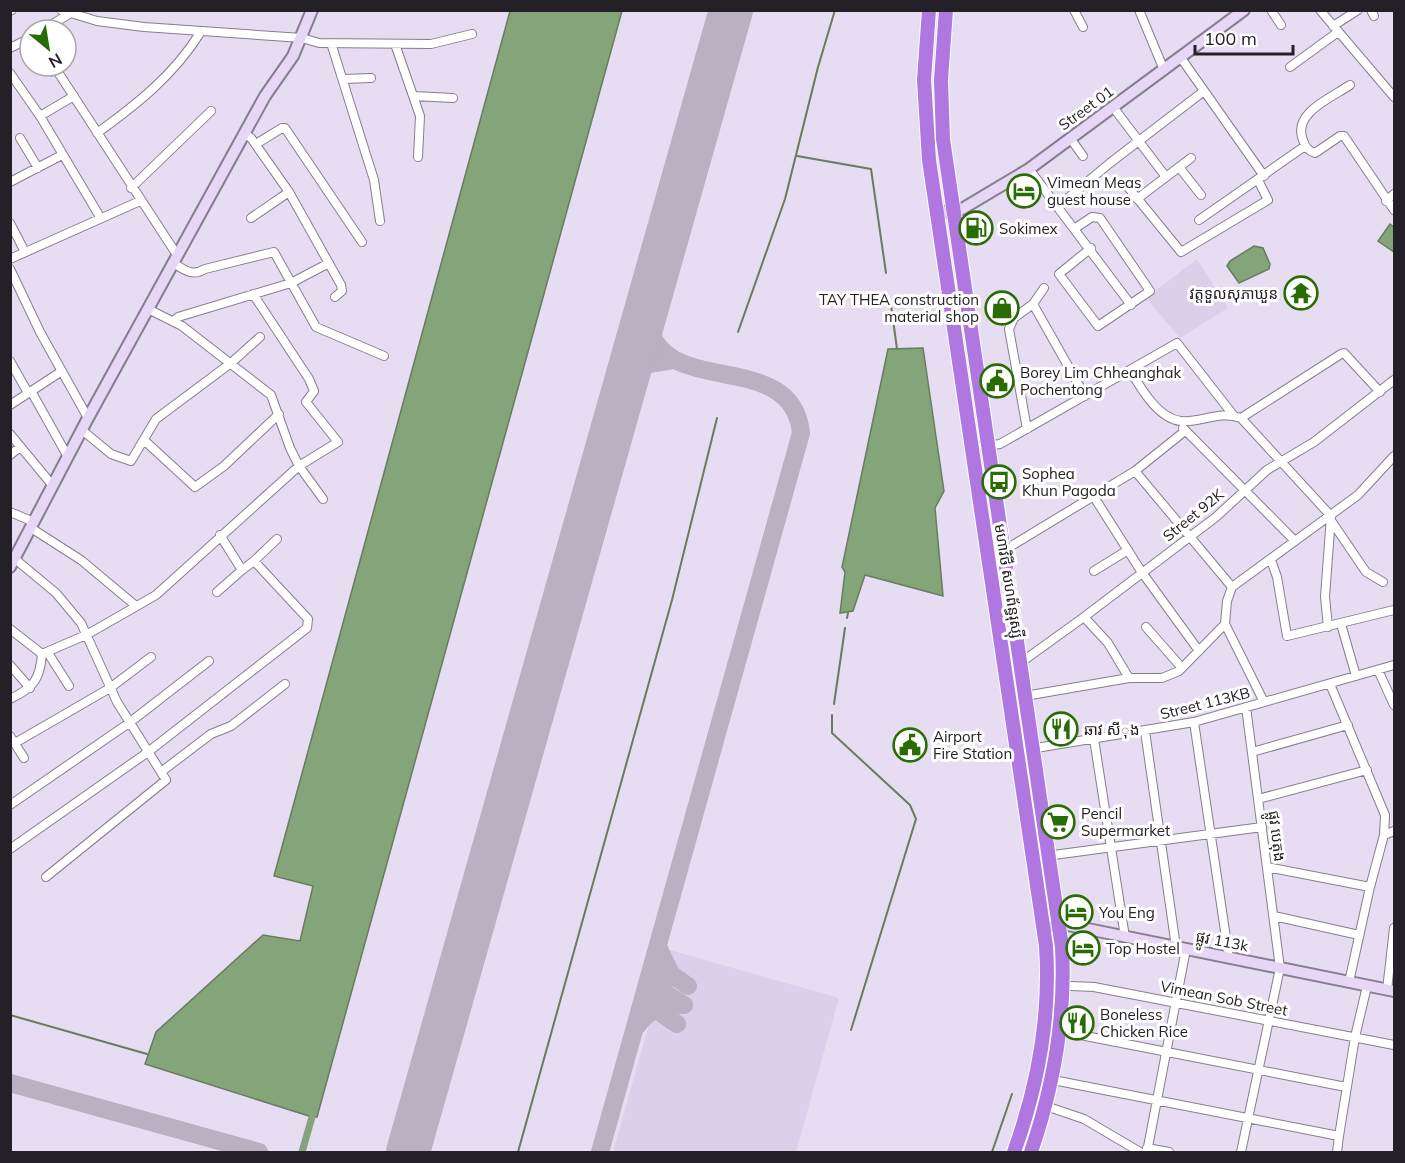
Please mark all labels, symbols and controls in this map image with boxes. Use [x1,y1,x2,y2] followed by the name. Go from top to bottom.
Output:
[18,18,78,78] north arrow
[1195,18,1292,56] scale bar
[1204,27,1257,50] text: 100 m
[45,49,66,73] text: N
[1055,82,1117,134] street label: Street 01
[1006,173,1042,209] hotel icon: Vimean Meas guest house
[1047,173,1142,209] place label: Vimean Meas guest house
[958,210,994,246] fuel station icon: Sokimex
[999,219,1058,238] place label: Sokimex
[1283,275,1319,311] temple icon: វត្តទួលសុភាឃួន
[1189,284,1278,303] place label: វត្តទួលសុភាឃួន
[819,290,979,326] place label: TAY THEA construction material shop
[984,290,1020,326] shop icon: TAY THEA construction material shop
[979,363,1015,399] public building icon: Borey Lim Chheanghak Pochentong
[1020,363,1182,399] place label: Borey Lim Chheanghak Pochentong
[981,464,1017,500] bus stop icon: Sophea Khun Pagoda
[1022,464,1116,500] place label: Sophea Khun Pagoda
[1159,484,1228,545] street label: Street 92K
[987,522,1027,640] street label: មហាវិថី សហព័ន្ធរុស្ស៊ី
[1158,683,1252,723] street label: Street 113KB
[1043,711,1079,747] restaurant icon: ឆាវ សីុង
[1084,720,1140,739] place label: ឆាវ សីុង
[892,727,928,763] public building icon: Airport Fire Station
[933,727,1012,763] place label: Airport Fire Station
[1040,804,1076,840] supermarket icon: Pencil Supermarket
[1081,804,1170,840] place label: Pencil Supermarket
[1260,809,1290,863] street label: ផ្លូវ បេតុង
[1058,894,1094,930] hotel icon: You Eng
[1098,903,1155,922] place label: You Eng
[1193,927,1250,960] street label: ផ្លូវ 113k
[1065,930,1101,966] hotel icon: Top Hostel
[1106,939,1180,958] place label: Top Hostel
[1159,976,1289,1020] street label: Vimean Sob Street
[1059,1005,1095,1041] restaurant icon: Boneless Chicken Rice
[1100,1005,1188,1041] place label: Boneless Chicken Rice

